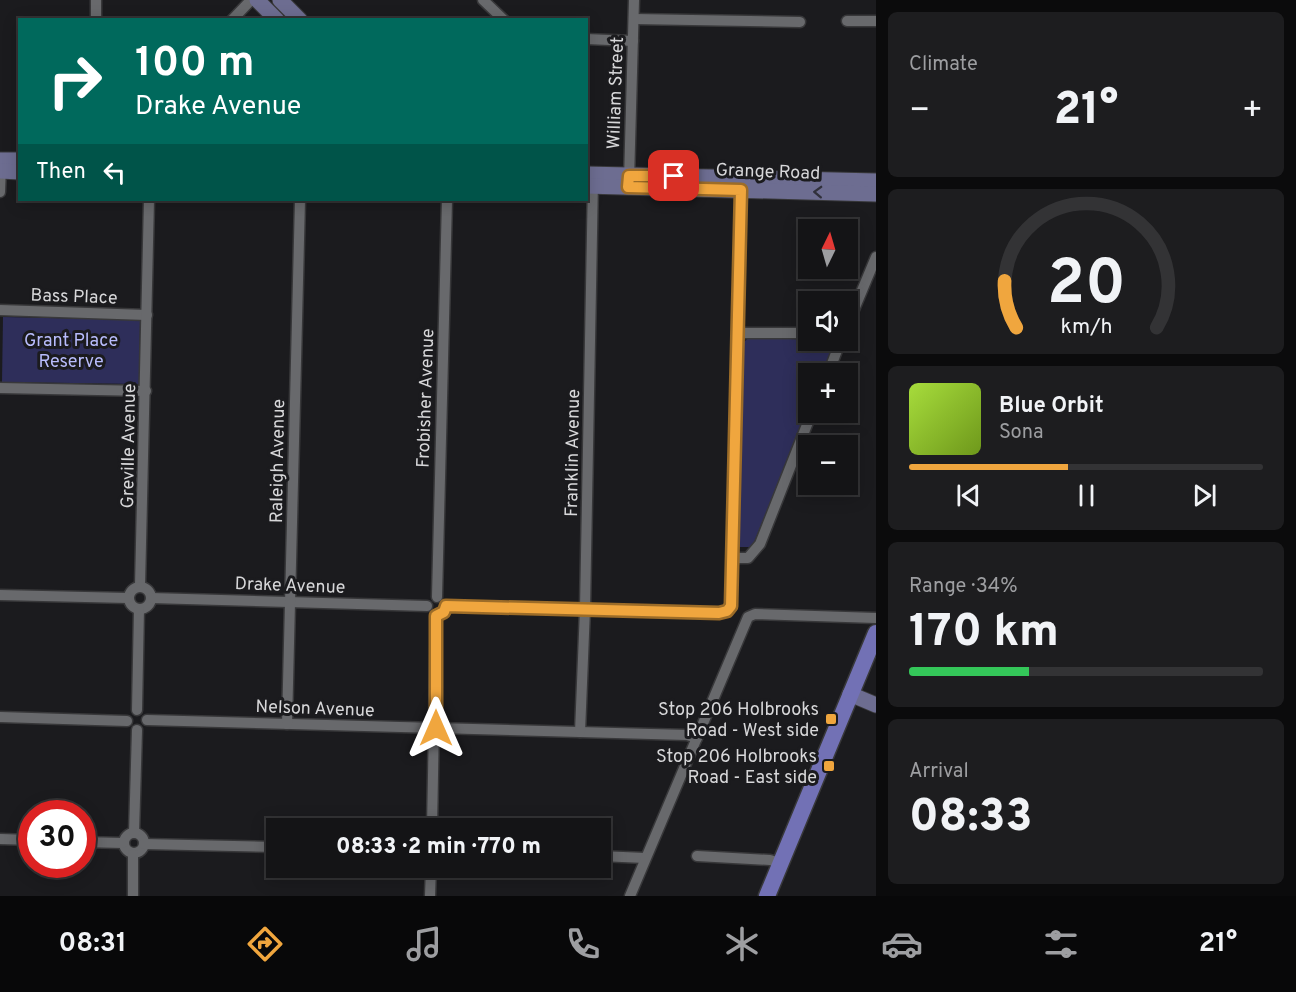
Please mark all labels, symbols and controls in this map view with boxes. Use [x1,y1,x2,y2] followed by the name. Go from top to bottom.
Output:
[603,36,630,150] street label: William Street
[135,38,254,91] text: 100 m
[36,42,114,120] icon: right
[909,52,978,78] text: Climate
[1054,83,1118,140] text: 21°
[135,90,301,124] text: Drake Avenue
[909,91,930,133] text: −
[1242,91,1263,133] text: +
[648,150,699,201] pin
[98,156,131,189] icon: left
[36,159,86,186] text: Then
[657,159,690,192] icon: arrive
[715,159,821,186] street label: Grange Road
[813,186,822,198] one-way arrow
[798,219,858,279] north arrow
[798,219,858,495] map controls
[1046,247,1126,326] text: 20
[30,284,118,311] street label: Bass Place
[798,291,858,351] button: sound
[1060,315,1112,342] text: km/h
[413,328,440,468] street label: Frobisher Avenue
[24,330,118,374] park label: Grant Place Reserve
[798,363,858,423] button: +
[117,383,142,509] street label: Greville Avenue
[561,389,586,517] street label: Franklin Avenue
[999,393,1104,420] text: Blue Orbit
[266,399,291,523] street label: Raleigh Avenue
[999,420,1044,446] text: Sona
[798,435,858,495] button: −
[952,479,985,512] icon: previous
[1070,479,1103,512] icon: pause
[1188,479,1221,512] icon: next
[234,573,346,600] street label: Drake Avenue
[909,574,1018,600] text: Range · 34%
[909,605,1059,662] text: 170 km
[255,696,375,723] street label: Nelson Avenue
[404,696,468,760] position arrow
[658,699,819,743] place label: Stop 206 Holbrooks Road - West side
[824,712,838,726] marker: Stop 206 Holbrooks Road - West side
[656,746,817,790] place label: Stop 206 Holbrooks Road - East side
[822,759,836,773] marker: Stop 206 Holbrooks Road - East side
[909,759,969,785] text: Arrival
[909,790,1033,847] text: 08:33
[18,800,96,878] speed limit sign: 30
[336,834,541,861] text: 08:33 · 2 min · 770 m
[244,923,286,965] icon: directions
[403,923,445,965] icon: music
[562,923,604,965] icon: phone
[721,923,763,965] icon: climate
[881,923,923,965] icon: car
[1040,923,1082,965] icon: filters
[59,927,127,961] text: 08:31
[1199,927,1237,961] text: 21°

